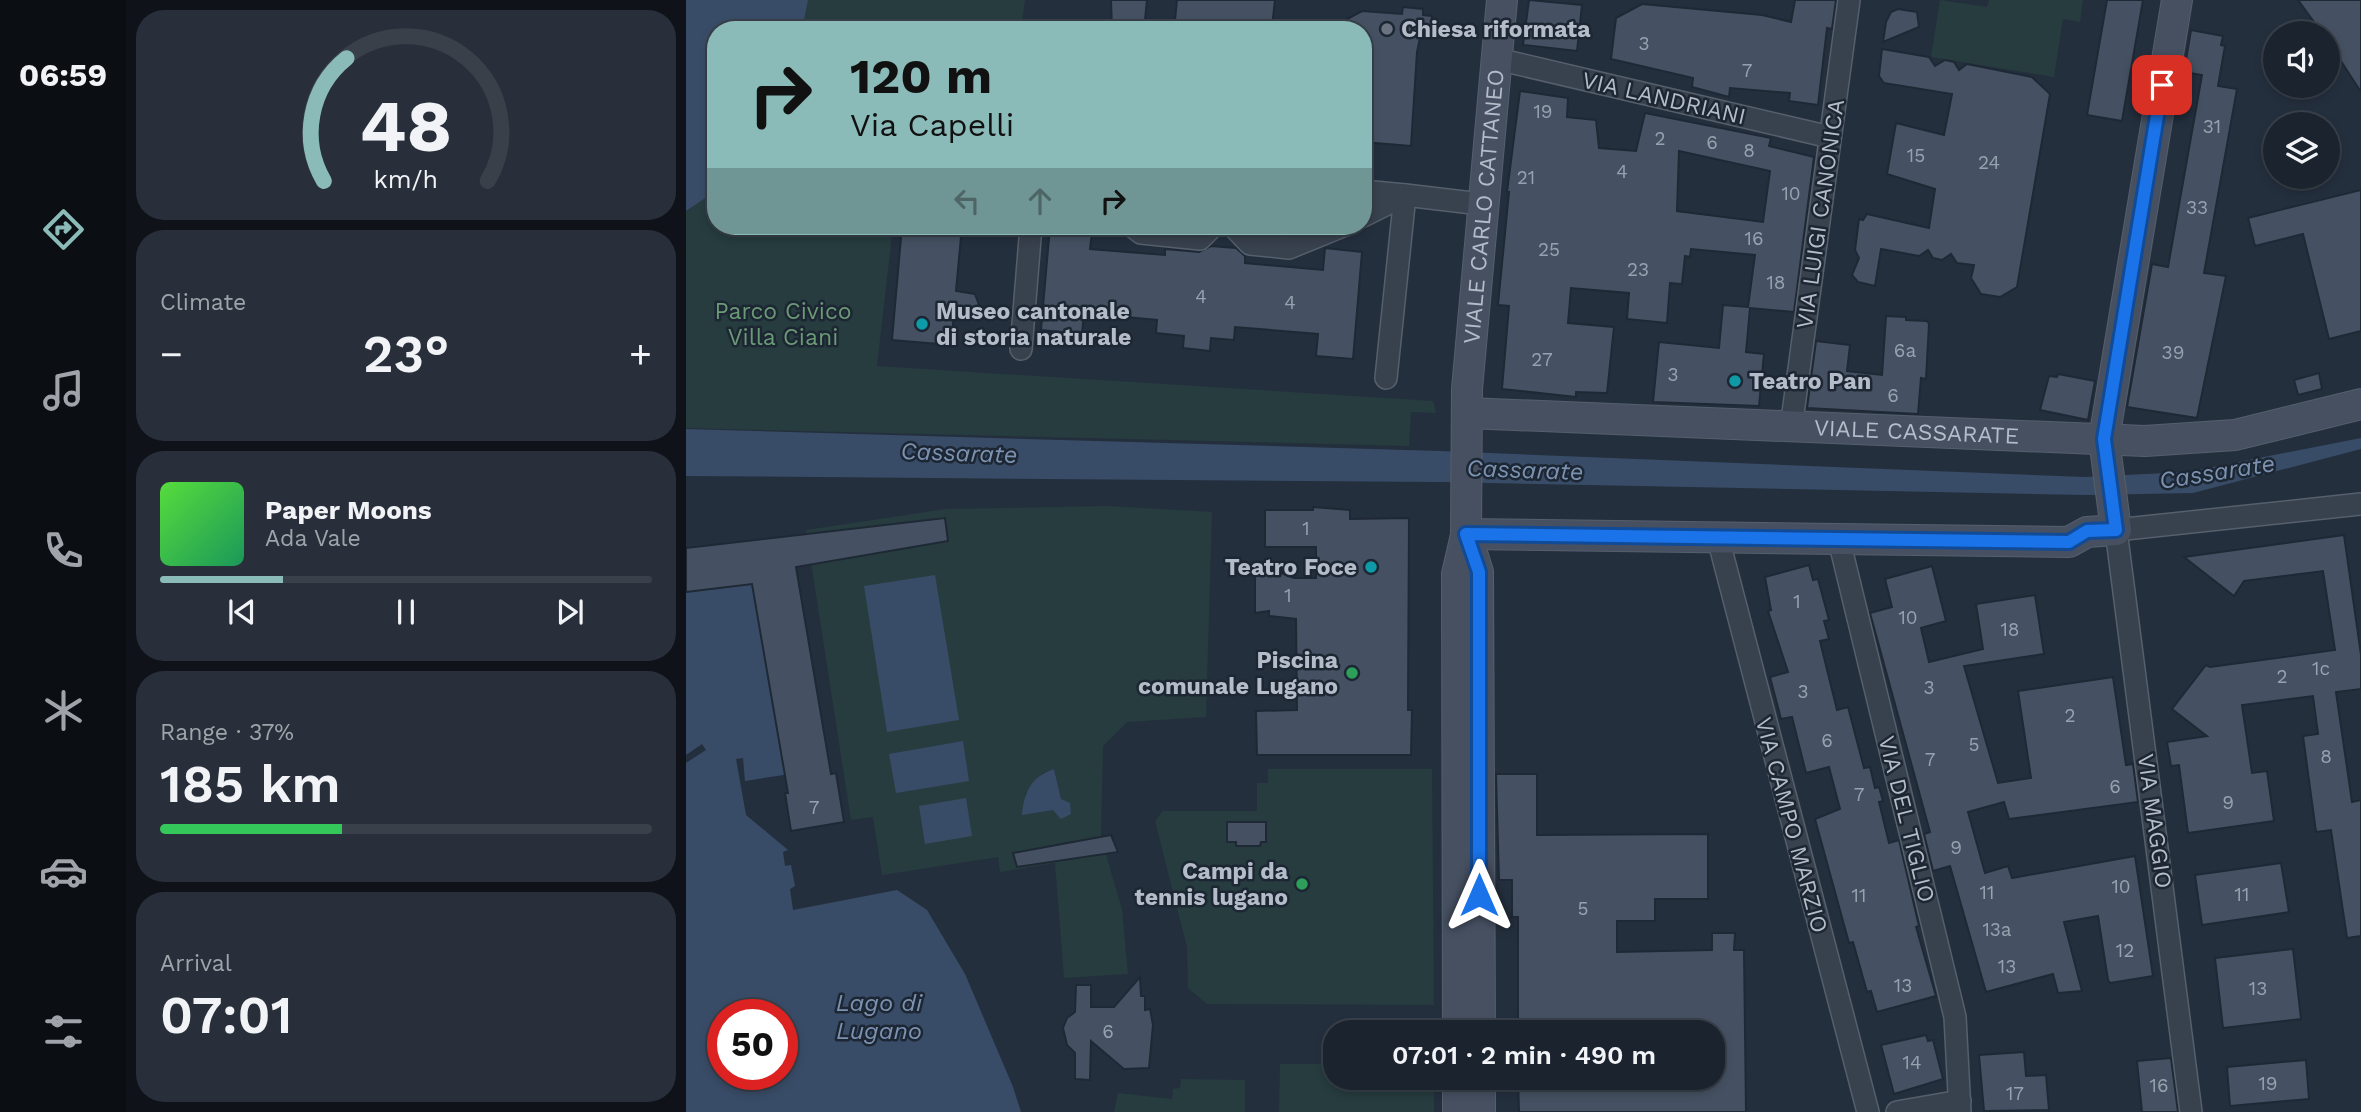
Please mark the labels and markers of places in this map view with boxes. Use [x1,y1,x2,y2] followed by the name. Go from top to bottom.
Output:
[1401,16,1591,43] place label: Chiesa riformata
[1379,21,1395,37] marker: Chiesa riformata
[2132,55,2192,115] pin
[936,298,1131,351] place label: Museo cantonale di storia naturale
[914,316,930,332] marker: Museo cantonale di storia naturale
[1749,368,1871,395] place label: Teatro Pan
[1727,373,1743,389] marker: Teatro Pan
[1225,554,1357,581] place label: Teatro Foce
[1363,559,1379,575] marker: Teatro Foce
[1138,647,1339,700] place label: Piscina comunale Lugano
[1344,665,1360,681] marker: Piscina comunale Lugano
[1135,858,1289,911] place label: Campi da tennis lugano
[1294,876,1310,892] marker: Campi da tennis lugano

